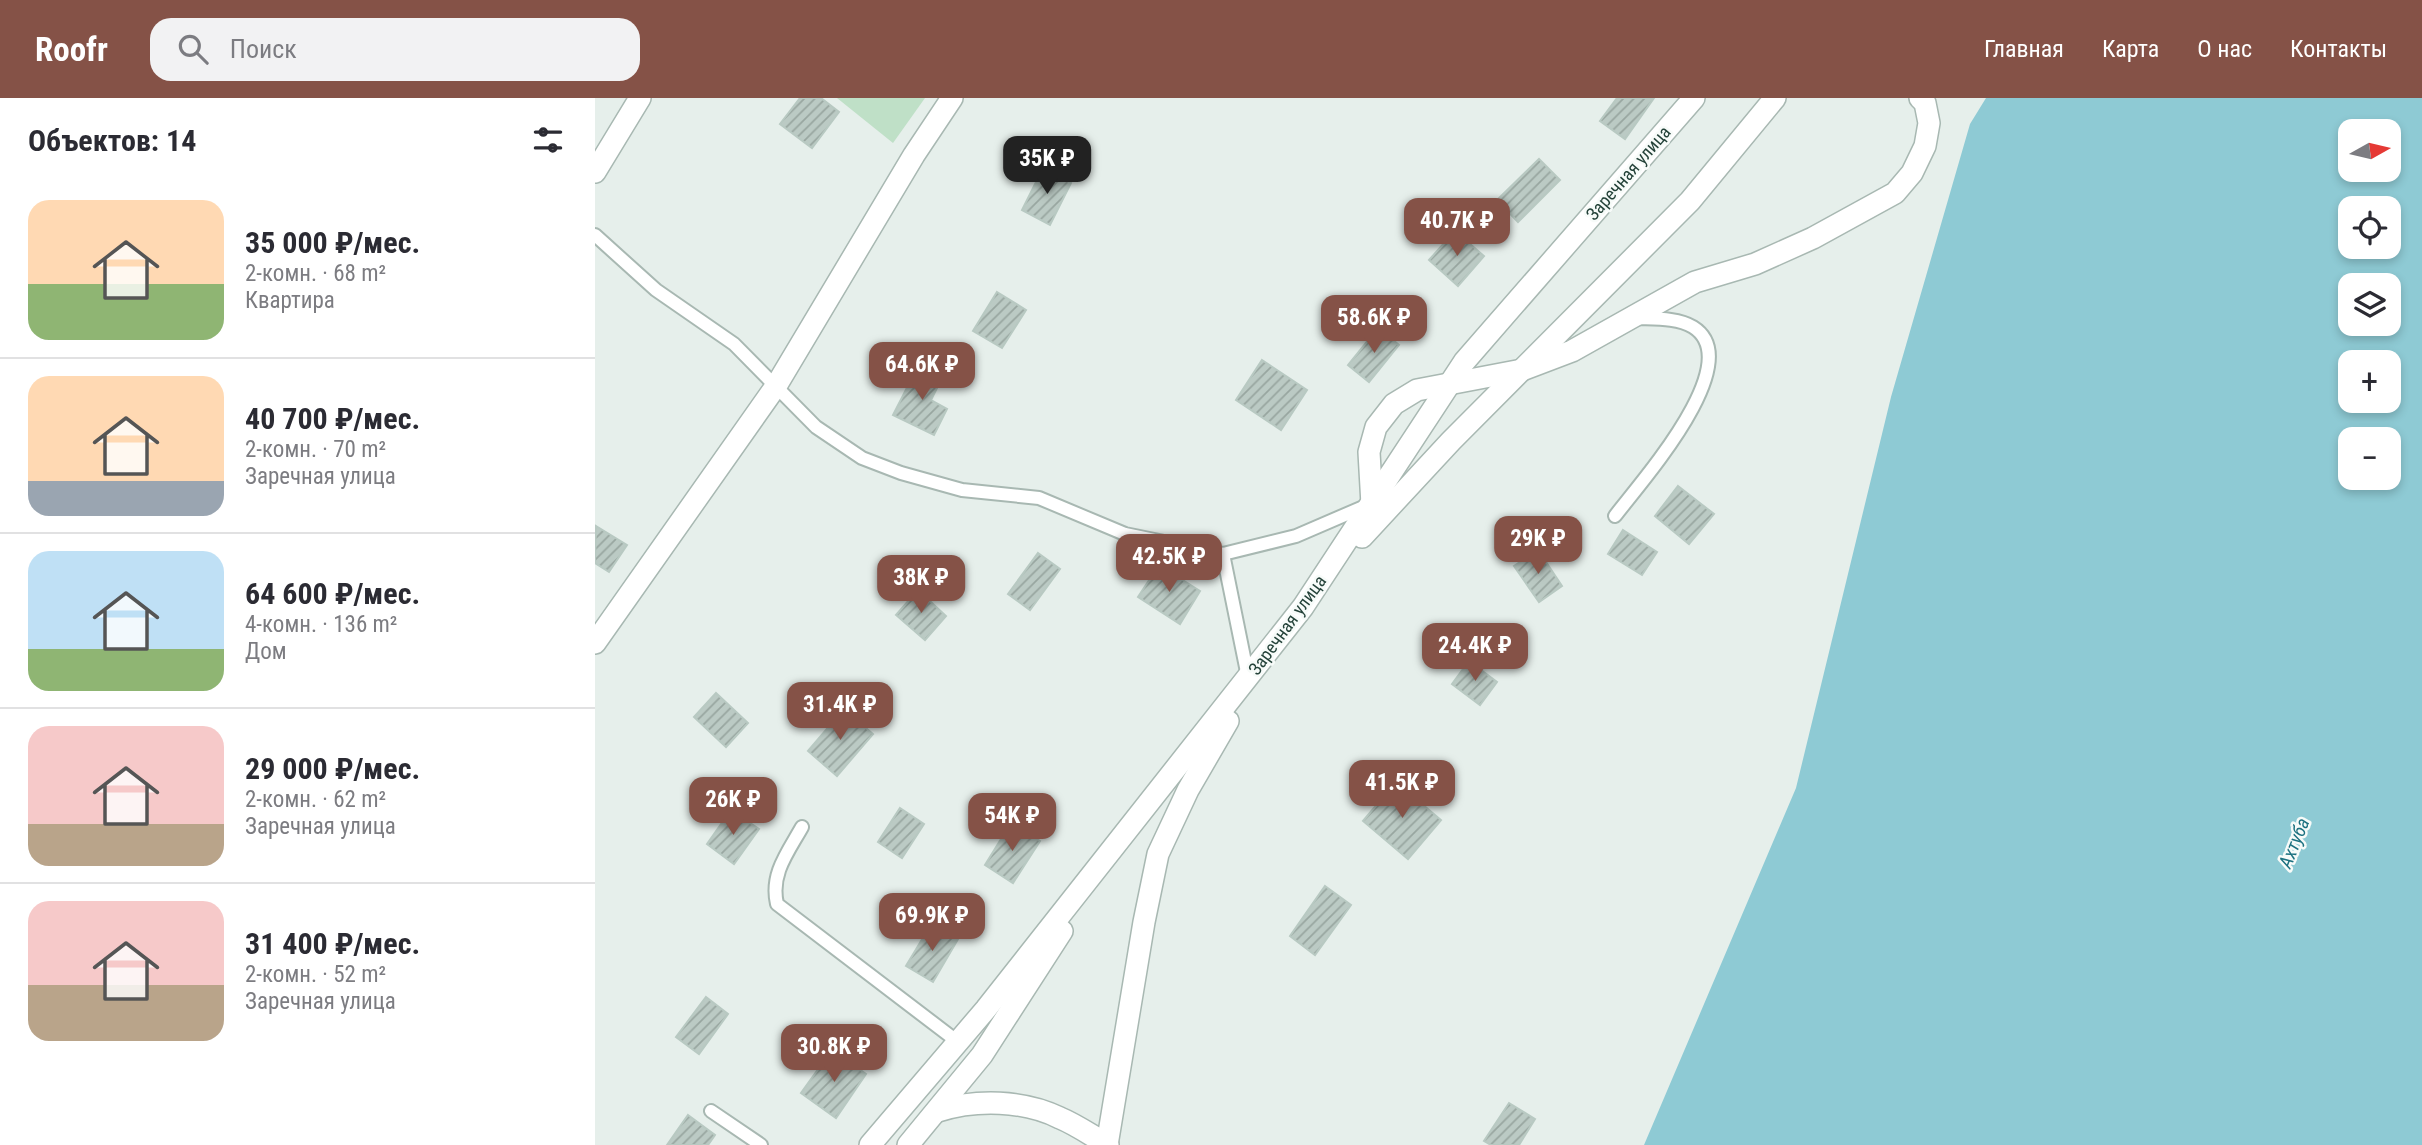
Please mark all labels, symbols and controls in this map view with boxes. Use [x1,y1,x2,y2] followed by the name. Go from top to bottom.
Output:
[150,18,640,81] search box
[35,30,108,69] text: Roofr
[174,30,212,68] icon: search
[230,34,297,64] text: Поиск
[1984,35,2064,63] text: Главная
[2102,35,2159,63] text: Карта
[2197,35,2252,63] text: О нас
[2290,35,2387,63] text: Контакты
[2338,119,2401,182] north arrow
[2338,119,2401,490] map controls
[529,121,567,159] icon: filters
[1581,122,1675,224] street label: Заречная улица
[28,123,196,158] text: Объектов: 14
[998,136,1096,196] pin: 35K ₽
[1019,145,1075,172] text: 35K ₽
[2338,196,2401,259] button: locate
[1392,198,1522,258] pin: 40.7K ₽
[1420,207,1494,234] text: 40.7K ₽
[245,225,420,260] text: 35 000 ₽/мес.
[84,228,168,312] icon: home
[245,260,386,287] text: 2-комн. · 68 m²
[2338,273,2401,336] button: layers
[245,287,335,314] text: Квартира
[1309,296,1439,355] pin: 58.6K ₽
[1337,304,1411,331] text: 58.6K ₽
[857,342,987,402] pin: 64.6K ₽
[2338,350,2401,413] button: +
[885,351,959,378] text: 64.6K ₽
[245,401,420,436] text: 40 700 ₽/мес.
[84,404,168,488] icon: home
[2338,427,2401,490] button: −
[245,436,386,463] text: 2-комн. · 70 m²
[245,463,396,490] text: Заречная улица
[1489,517,1587,576] pin: 29K ₽
[1510,525,1566,552] text: 29K ₽
[1104,534,1234,594] pin: 42.5K ₽
[1132,543,1206,570] text: 42.5K ₽
[872,556,970,615] pin: 38K ₽
[893,564,949,591] text: 38K ₽
[1244,571,1330,679] street label: Заречная улица
[245,576,420,611] text: 64 600 ₽/мес.
[84,579,168,663] icon: home
[245,611,397,638] text: 4-комн. · 136 m²
[1410,624,1540,683] pin: 24.4K ₽
[1438,632,1512,659] text: 24.4K ₽
[245,638,287,665] text: Дом
[775,682,905,742] pin: 31.4K ₽
[803,691,877,718] text: 31.4K ₽
[245,751,420,786] text: 29 000 ₽/мес.
[84,754,168,838] icon: home
[1337,760,1467,820] pin: 41.5K ₽
[1365,769,1439,796] text: 41.5K ₽
[684,778,782,837] pin: 26K ₽
[245,786,386,813] text: 2-комн. · 62 m²
[705,786,761,813] text: 26K ₽
[963,794,1061,853] pin: 54K ₽
[984,802,1040,829] text: 54K ₽
[245,813,396,840] text: Заречная улица
[2273,815,2314,872] water label: Ахтуба
[867,894,997,953] pin: 69.9K ₽
[895,902,969,929] text: 69.9K ₽
[245,926,420,961] text: 31 400 ₽/мес.
[84,929,168,1013] icon: home
[245,961,386,988] text: 2-комн. · 52 m²
[245,988,396,1015] text: Заречная улица
[769,1024,899,1084] pin: 30.8K ₽
[797,1033,871,1060] text: 30.8K ₽

